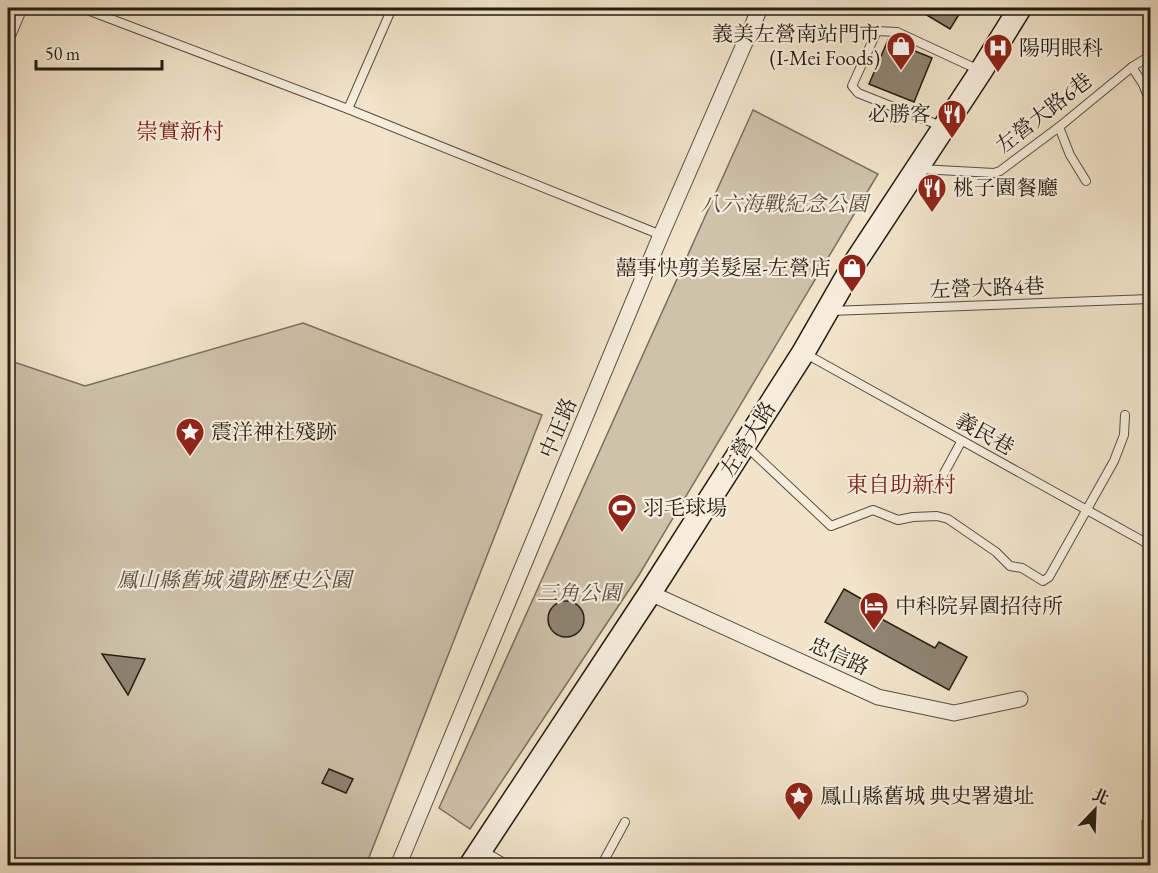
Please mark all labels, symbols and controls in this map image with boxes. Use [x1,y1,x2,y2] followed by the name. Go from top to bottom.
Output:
[712,20,880,71] place label: 義美左營南站門市 (I-Mei Foods)
[885,30,917,72] shop icon: 義美左營南站門市 (I-Mei Foods)
[982,32,1014,74] hospital icon: 陽明眼科
[36,33,162,71] scale bar
[1019,34,1103,61] place label: 陽明眼科
[45,42,80,65] text: 50 m
[990,67,1097,159] street label: 左營大路6巷
[936,98,968,140] restaurant icon: 必勝客
[868,100,931,127] place label: 必勝客
[136,117,224,146] district label: 崇實新村
[916,172,948,214] restaurant icon: 桃子園餐廳
[953,174,1058,201] place label: 桃子園餐廳
[700,190,871,217] park label: 八六海戰紀念公園
[836,252,868,294] shop icon: 囍事快剪美髮屋-左營店
[615,254,831,281] place label: 囍事快剪美髮屋-左營店
[929,272,1045,303] street label: 左營大路4巷
[533,394,582,462] street label: 中正路
[714,396,781,482] street label: 左營大路
[951,406,1019,461] street label: 義民巷
[174,416,206,458] place icon: 震洋神社殘跡
[211,418,337,445] place label: 震洋神社殘跡
[846,470,956,499] district label: 東自助新村
[606,492,638,534] sports icon: 羽毛球場
[643,494,727,521] place label: 羽毛球場
[116,566,355,593] park label: 鳳山縣舊城 遺跡歷史公園
[537,579,624,606] park label: 三角公園
[858,590,890,632] hotel icon: 中科院昇園招待所
[895,592,1063,619] place label: 中科院昇園招待所
[805,630,873,681] street label: 忠信路
[783,780,815,822] place icon: 鳳山縣舊城 典史署遺址
[1065,780,1125,840] north arrow
[820,782,1034,809] place label: 鳳山縣舊城 典史署遺址
[1089,784,1112,809] text: 北

